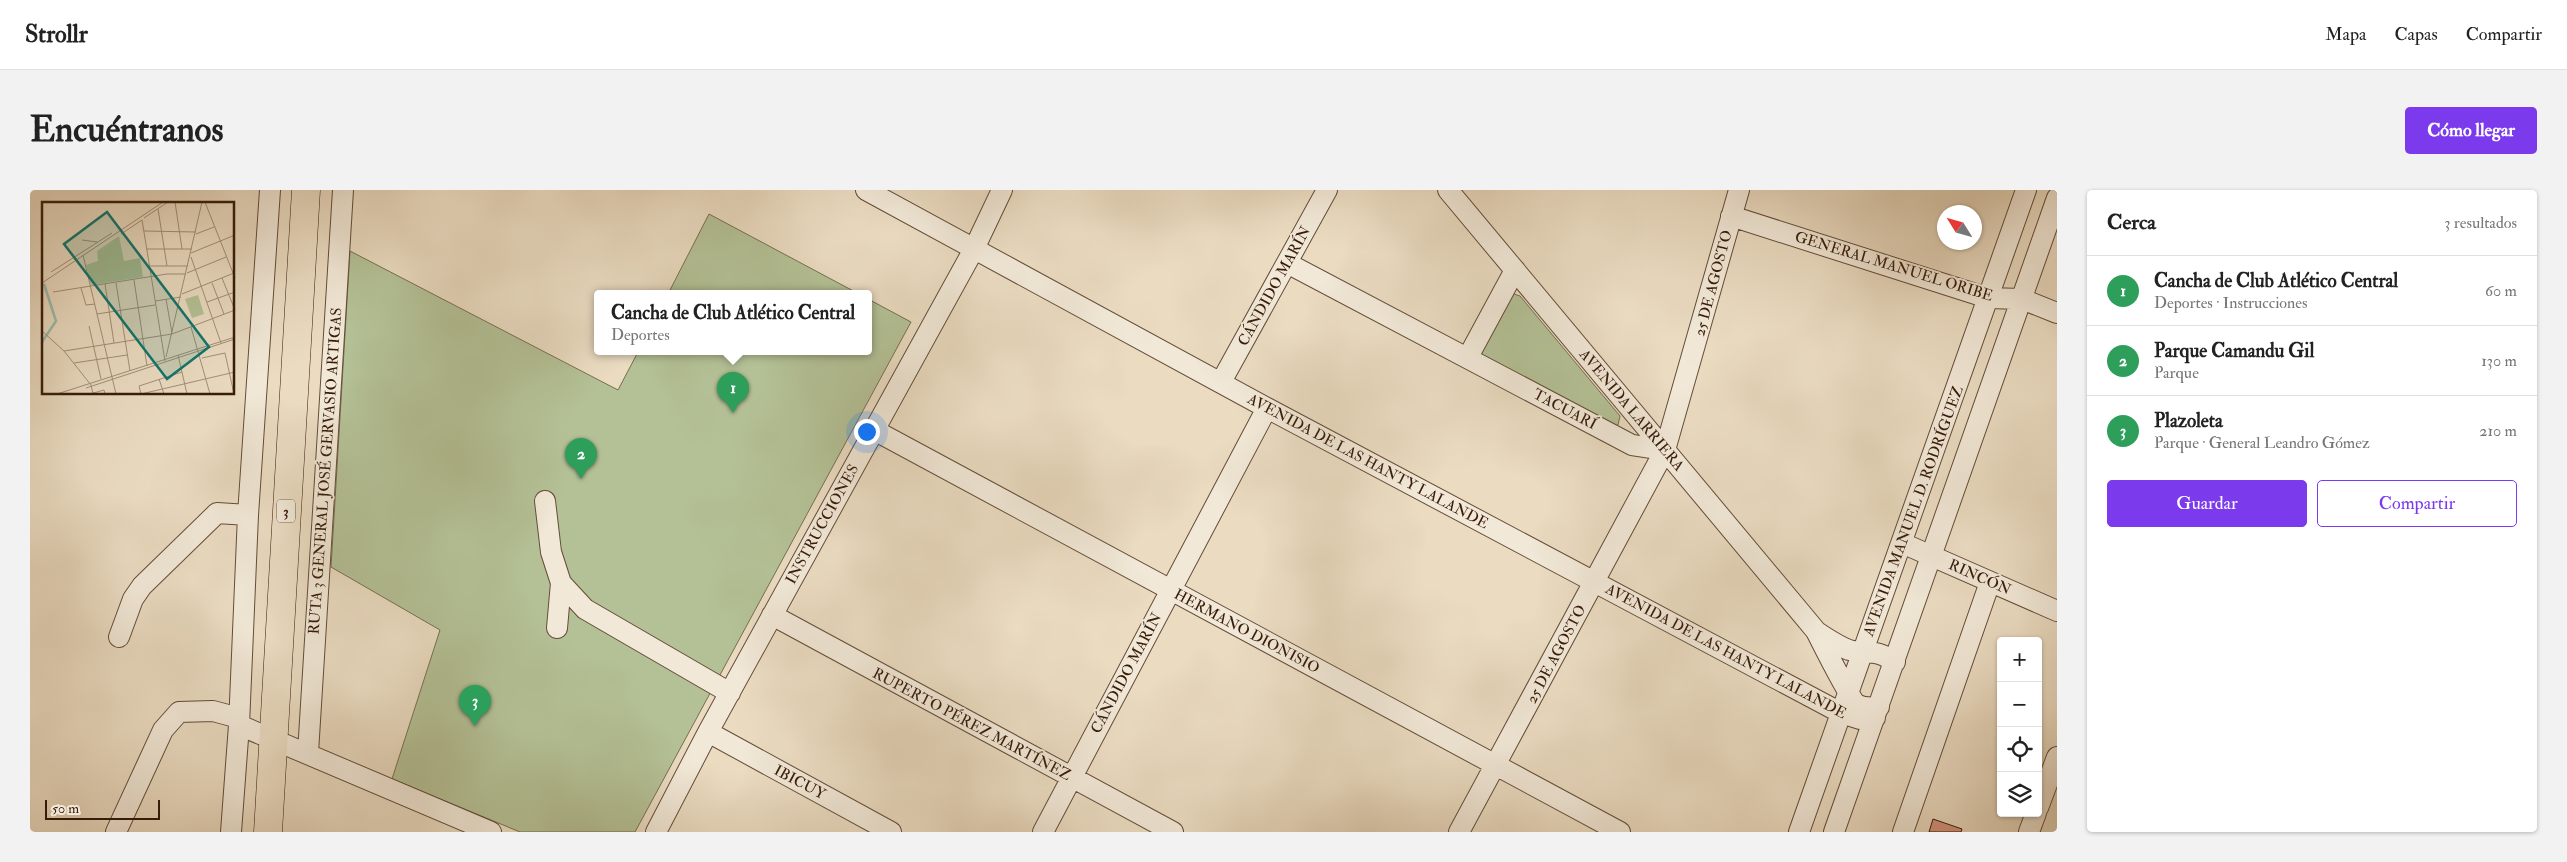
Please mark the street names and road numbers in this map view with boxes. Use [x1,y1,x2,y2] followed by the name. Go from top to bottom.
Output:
[1232,222,1315,349] street label: CÁNDIDO MARÍN
[1792,227,1995,306] street label: GENERAL MANUEL ORIBE
[1690,228,1737,338] street label: 25 DE AGOSTO
[303,307,347,635] street label: RUTA 3 GENERAL JOSÉ GERVASIO ARTIGAS
[1574,345,1689,476] street label: AVENIDA LARRIERA
[1858,383,1968,640] street label: AVENIDA MANUEL D. RODRÍGUEZ
[1530,384,1601,435] street label: TACUARÍ
[1243,389,1492,533] street label: AVENIDA DE LAS HANTY LALANDE
[782,461,863,588] street label: INSTRUCCIONES
[277,500,295,522] road number: 3
[1946,553,2015,600] street label: RINCÓN
[1601,579,1850,723] street label: AVENIDA DE LAS HANTY LALANDE
[1171,585,1323,678] street label: HERMANO DIONISIO
[1522,602,1590,707] street label: 25 DE AGOSTO
[1085,608,1167,737] street label: CÁNDIDO MARÍN
[869,662,1075,785] street label: RUPERTO PÉREZ MARTÍNEZ
[771,761,830,804] street label: IBICUY

